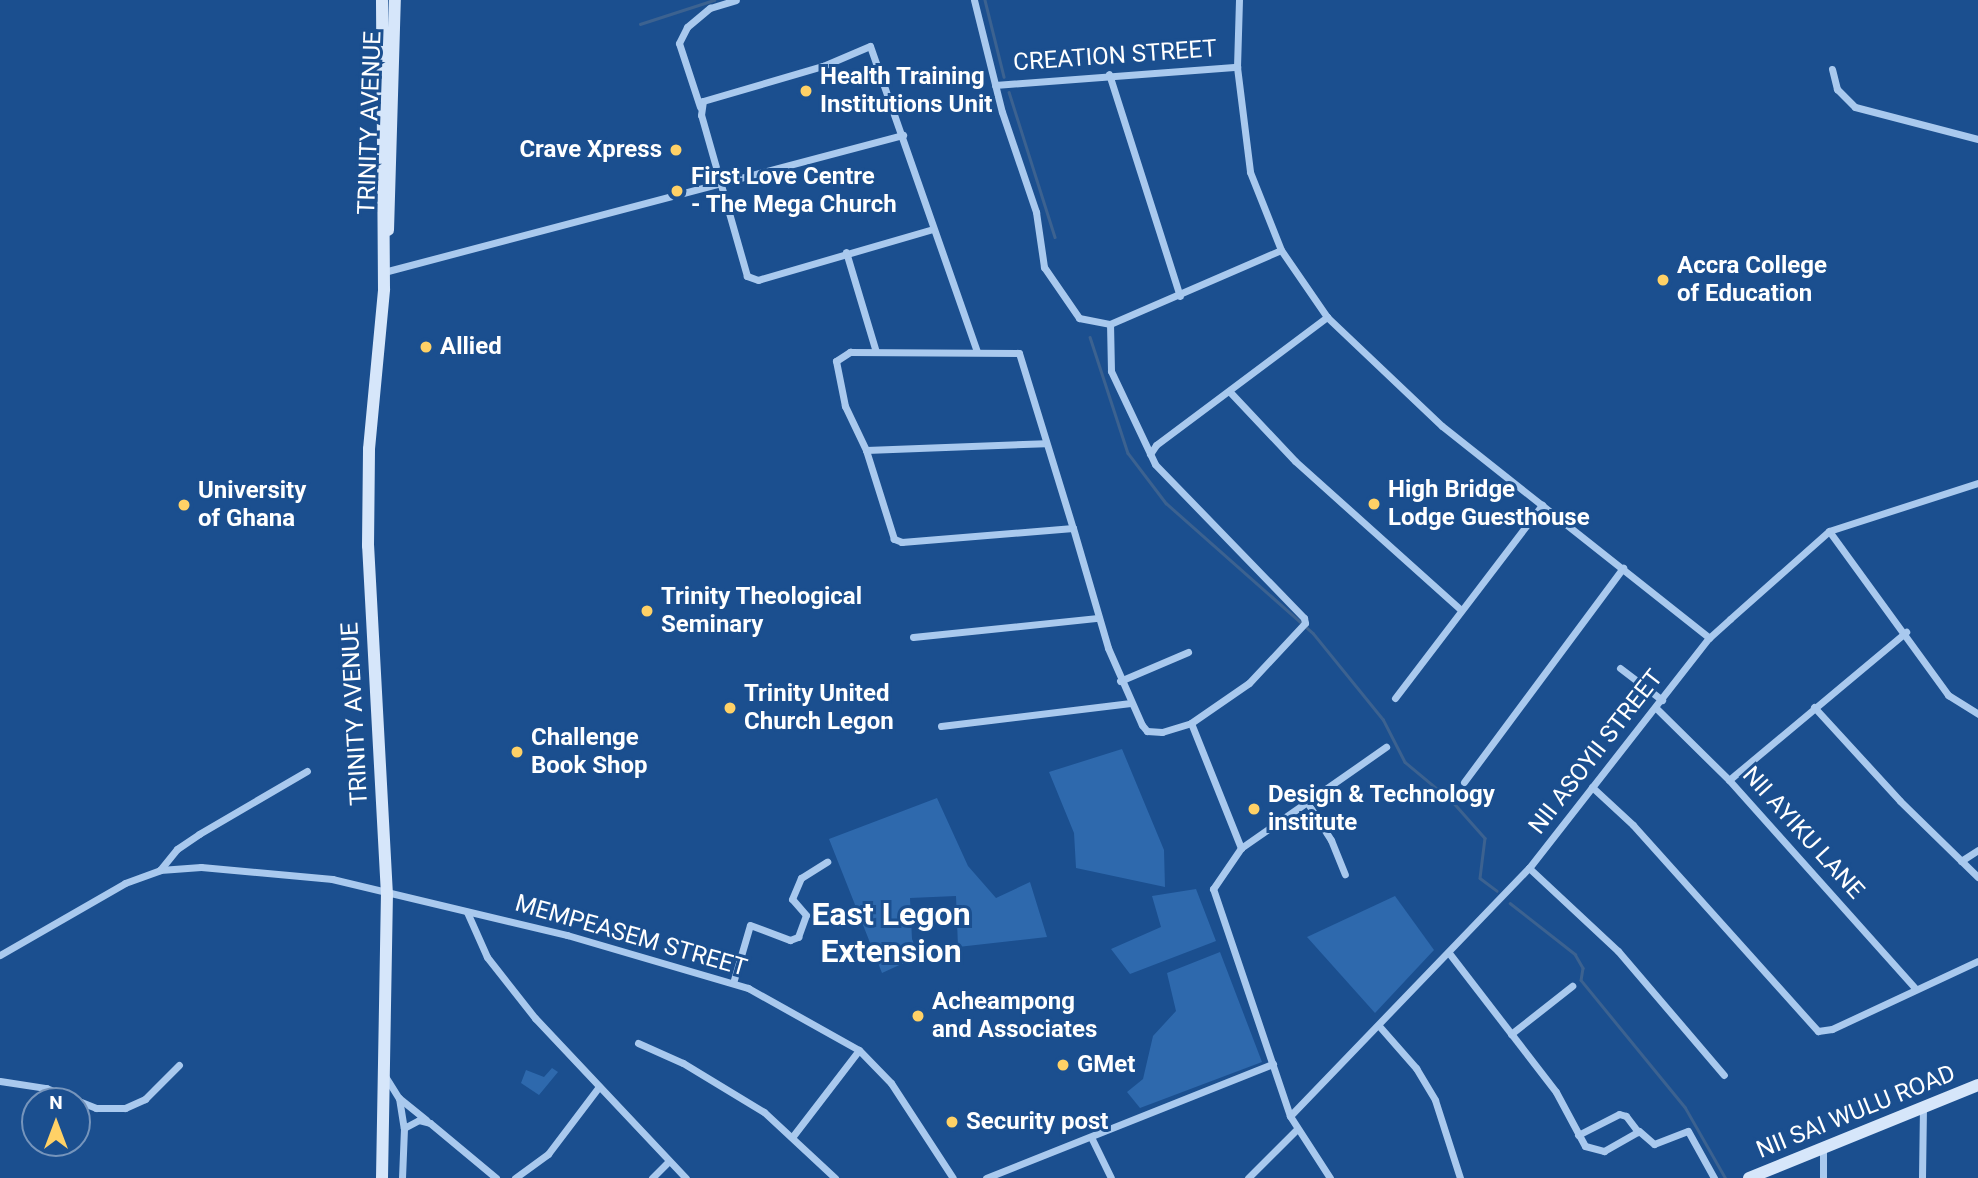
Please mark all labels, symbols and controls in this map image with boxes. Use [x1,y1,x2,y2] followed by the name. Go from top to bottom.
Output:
[352,31,388,215] street label: TRINITY AVENUE
[1012,35,1218,77] street label: CREATION STREET
[820,63,992,119] place label: Health Training Institutions Unit
[798,83,814,99] marker: Health Training Institutions Unit
[519,136,662,164] place label: Crave Xpress
[668,142,684,158] marker: Crave Xpress
[691,163,897,219] place label: First Love Centre - The Mega Church
[669,183,685,199] marker: First Love Centre - The Mega Church
[1677,252,1827,308] place label: Accra College of Education
[1655,272,1671,288] marker: Accra College of Education
[440,333,502,361] place label: Allied
[418,339,434,355] marker: Allied
[1388,476,1590,532] place label: High Bridge Lodge Guesthouse
[198,477,306,533] place label: University of Ghana
[1366,496,1382,512] marker: High Bridge Lodge Guesthouse
[176,497,192,513] marker: University of Ghana
[661,583,863,639] place label: Trinity Theological Seminary
[639,603,655,619] marker: Trinity Theological Seminary
[336,622,374,806] street label: TRINITY AVENUE
[1523,664,1669,840] street label: NII ASOYII STREET
[744,680,894,736] place label: Trinity United Church Legon
[722,700,738,716] marker: Trinity United Church Legon
[531,724,647,780] place label: Challenge Book Shop
[509,744,525,760] marker: Challenge Book Shop
[1736,761,1870,905] street label: NII AYIKU LANE
[1268,781,1496,837] place label: Design & Technology institute
[1246,801,1262,817] marker: Design & Technology institute
[512,889,750,983] street label: MEMPEASEM STREET
[811,896,971,971] district label: East Legon Extension
[932,988,1097,1044] place label: Acheampong and Associates
[910,1008,926,1024] marker: Acheampong and Associates
[1077,1051,1135,1079] place label: GMet
[1055,1057,1071,1073] marker: GMet
[1752,1059,1960,1165] street label: NII SAI WULU ROAD
[21,1087,91,1157] north arrow
[49,1091,63,1114] text: N
[966,1108,1108,1136] place label: Security post
[944,1114,960,1130] marker: Security post

